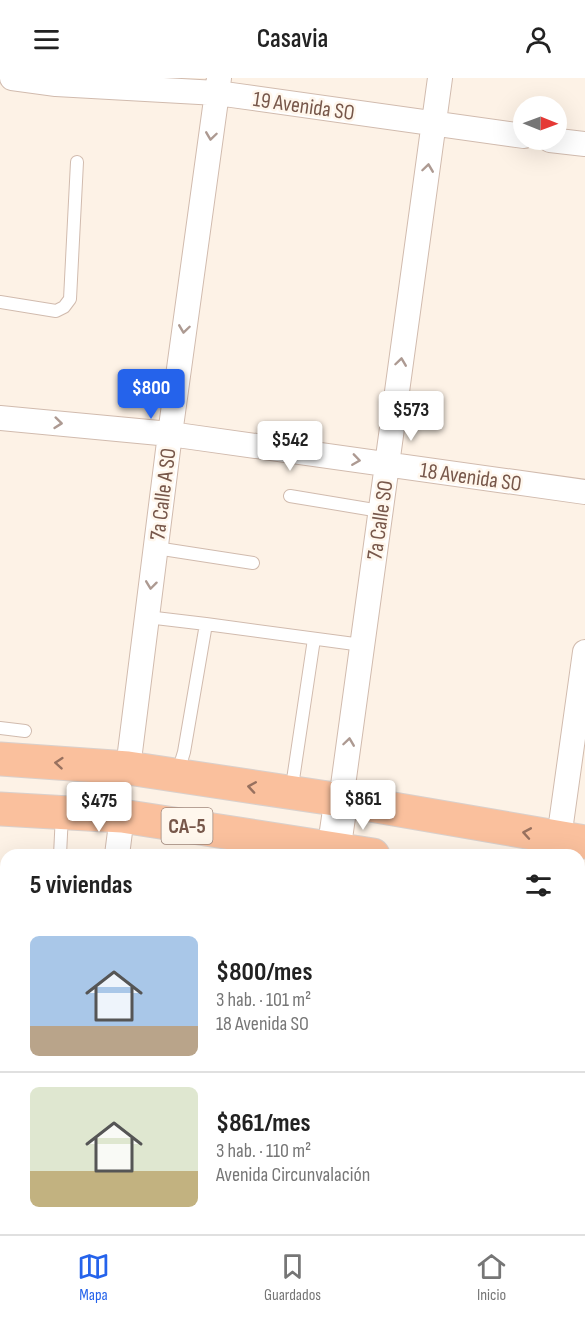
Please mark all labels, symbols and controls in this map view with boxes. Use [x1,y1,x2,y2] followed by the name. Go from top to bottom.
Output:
[30,23,63,56] icon: menu
[257,23,328,55] text: Casavia
[522,23,555,56] icon: person
[251,86,356,127] street label: 19 Avenida SO
[513,96,567,150] north arrow
[513,96,567,150] map controls
[205,131,217,141] one-way arrow
[421,164,433,173] one-way arrow
[179,325,191,334] one-way arrow
[394,357,406,366] one-way arrow
[115,369,187,420] pin: $800
[132,376,170,400] text: $800
[375,391,447,442] pin: $573
[393,398,429,422] text: $573
[54,416,63,429] one-way arrow
[254,421,326,472] pin: $542
[271,428,309,452] text: $542
[144,446,183,542] street label: 7a Calle A SO
[351,454,360,466] one-way arrow
[418,457,523,498] street label: 18 Avenida SO
[362,479,399,562] street label: 7a Calle SO
[145,580,158,590] one-way arrow
[342,738,355,747] one-way arrow
[54,756,63,769] one-way arrow
[327,780,399,831] pin: $861
[247,781,257,794] one-way arrow
[63,782,135,833] pin: $475
[345,787,381,811] text: $861
[81,789,117,813] text: $475
[162,808,213,844] road number: CA-5
[523,827,532,839] one-way arrow
[522,869,555,902] icon: filters
[30,870,132,901] text: 5 viviendas
[216,957,312,988] text: $800/mes
[78,960,150,1032] icon: home
[216,988,311,1012] text: 3 hab. · 101 m²
[216,1012,309,1036] text: 18 Avenida SO
[216,1108,311,1139] text: $861/mes
[78,1111,150,1183] icon: home
[216,1139,311,1163] text: 3 hab. · 110 m²
[216,1163,370,1187] text: Avenida Circunvalación
[77,1250,110,1305] tab: Mapa
[264,1250,321,1305] tab: Guardados
[475,1250,508,1305] tab: Inicio

